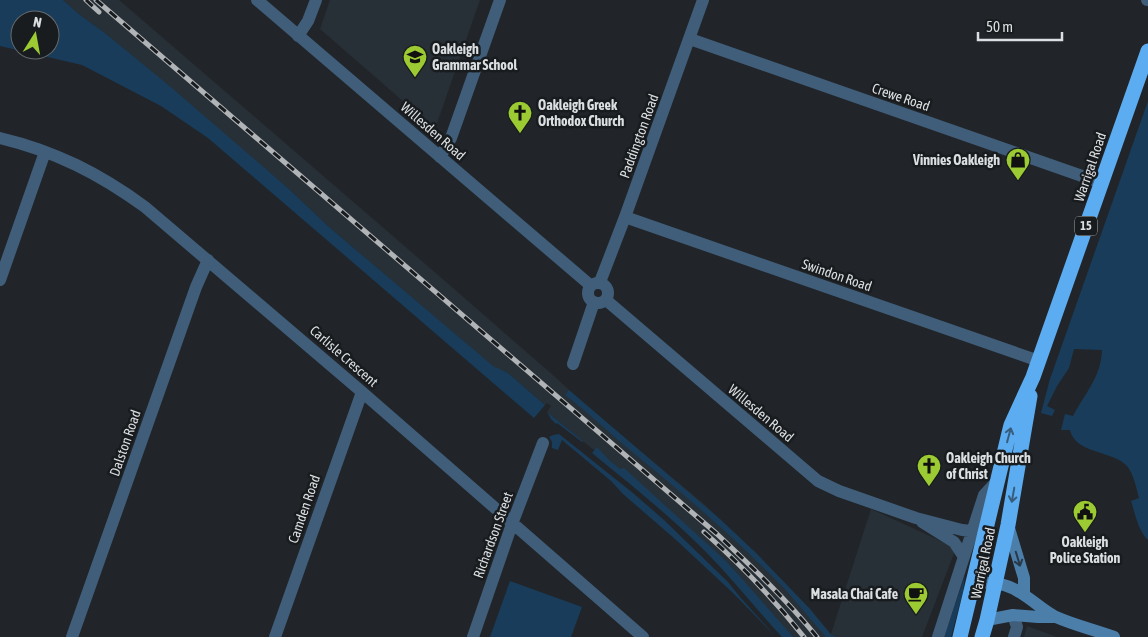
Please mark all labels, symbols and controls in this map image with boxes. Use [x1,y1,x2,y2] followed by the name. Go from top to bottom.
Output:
[10,10,60,60] north arrow
[978,10,1062,42] scale bar
[32,14,43,31] text: N
[986,18,1013,35] text: 50 m
[432,41,518,73] place label: Oakleigh Grammar School
[402,44,428,78] school or university icon: Oakleigh Grammar School
[870,80,932,114] street label: Crewe Road
[616,92,662,180] street label: Paddington Road
[538,97,624,129] place label: Oakleigh Greek Orthodox Church
[397,99,469,163] street label: Willesden Road
[507,100,533,134] church icon: Oakleigh Greek Orthodox Church
[1071,130,1109,204] street label: Warrigal Road
[1005,147,1031,181] shop icon: Vinnies Oakleigh
[912,152,1000,168] place label: Vinnies Oakleigh
[1075,217,1097,236] road number: 15
[800,256,874,294] street label: Swindon Road
[307,322,381,390] street label: Carlisle Crescent
[725,381,797,445] street label: Willesden Road
[106,408,144,478] street label: Dalston Road
[1004,428,1014,444] one-way arrow
[946,450,1031,482] place label: Oakleigh Church of Christ
[916,453,942,487] church icon: Oakleigh Church of Christ
[285,473,323,545] street label: Camden Road
[1008,486,1017,502] one-way arrow
[470,490,516,580] street label: Richardson Street
[1072,499,1098,533] public building icon: Oakleigh Police Station
[968,526,998,600] street label: Warrigal Road
[1050,534,1121,566] place label: Oakleigh Police Station
[1014,551,1024,567] one-way arrow
[903,581,929,615] cafe icon: Masala Chai Cafe
[811,586,898,602] place label: Masala Chai Cafe

